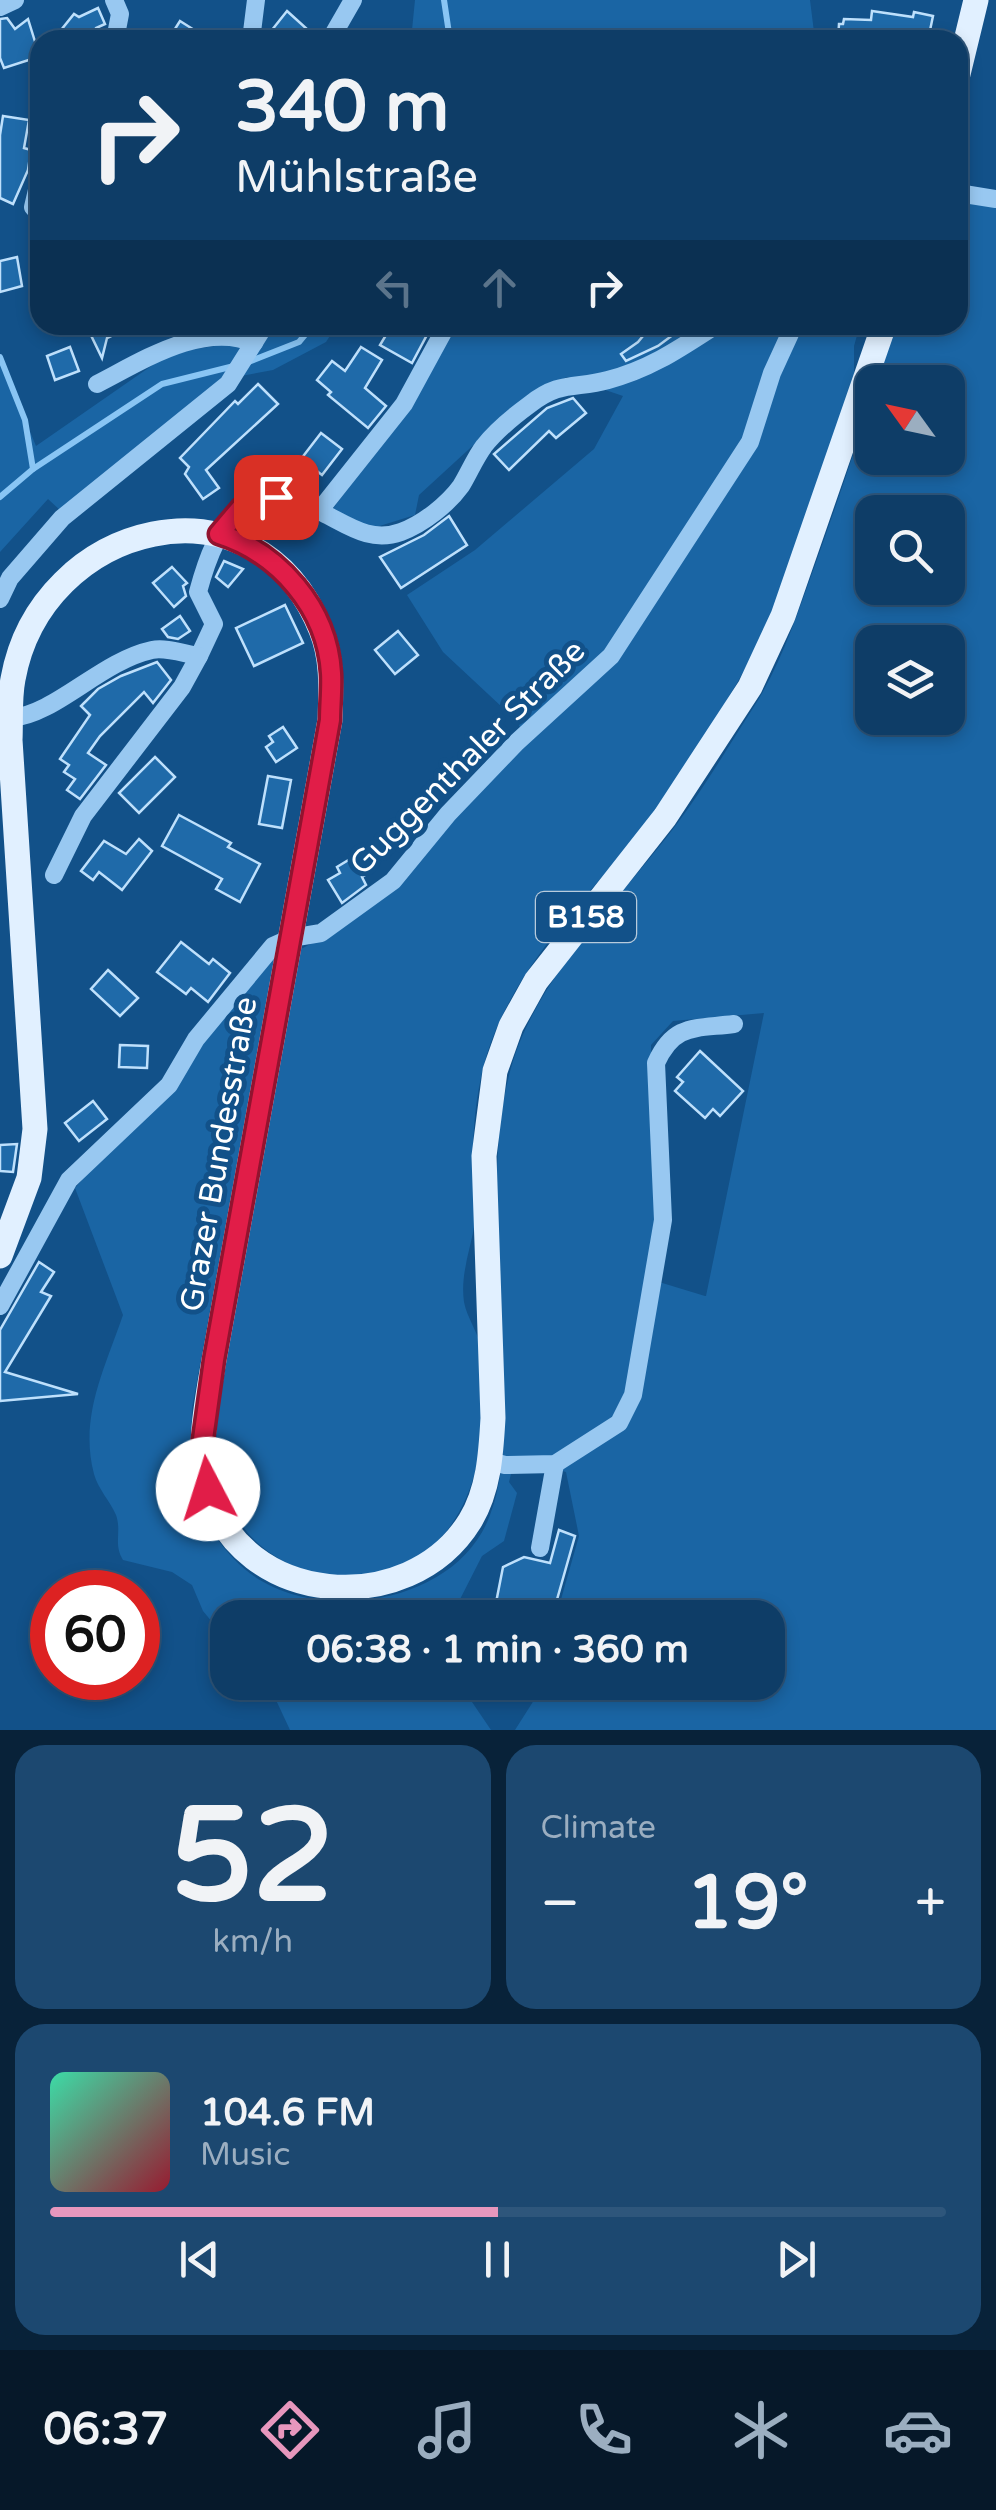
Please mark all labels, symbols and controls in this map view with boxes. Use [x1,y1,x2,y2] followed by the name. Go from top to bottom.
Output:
[235,66,449,150] text: 340 m
[70,70,200,200] icon: right
[235,151,478,205] text: Mühlstraße
[367,260,422,315] icon: left
[472,260,527,315] icon: ahead
[577,260,632,315] icon: right
[855,365,965,475] north arrow
[855,365,965,735] map controls
[234,455,319,540] pin
[249,470,304,525] icon: arrive
[855,495,965,605] button: search
[855,625,965,735] button: layers
[342,632,593,883] street label: Guggenthaler Straße
[536,892,636,942] road number: B158
[173,994,265,1315] street label: Grazer Bundesstraße
[156,1437,260,1541] position arrow
[30,1570,160,1700] speed limit sign: 60
[306,1627,689,1673] text: 06:38 · 1 min · 360 m
[171,1780,334,1936] text: 52
[541,1809,656,1847] text: Climate
[686,1858,809,1948] text: 19°
[541,1871,580,1937] text: −
[915,1871,946,1937] text: +
[213,1923,293,1961] text: km/h
[200,2090,375,2136] text: 104.6 FM
[200,2136,290,2174] text: Music
[172,2232,227,2287] icon: previous
[470,2232,525,2287] icon: pause
[769,2232,824,2287] icon: next
[255,2395,325,2465] icon: directions
[412,2395,482,2465] icon: music
[569,2395,639,2465] icon: phone
[726,2395,796,2465] icon: climate
[883,2395,953,2465] icon: car
[43,2403,168,2457] text: 06:37

